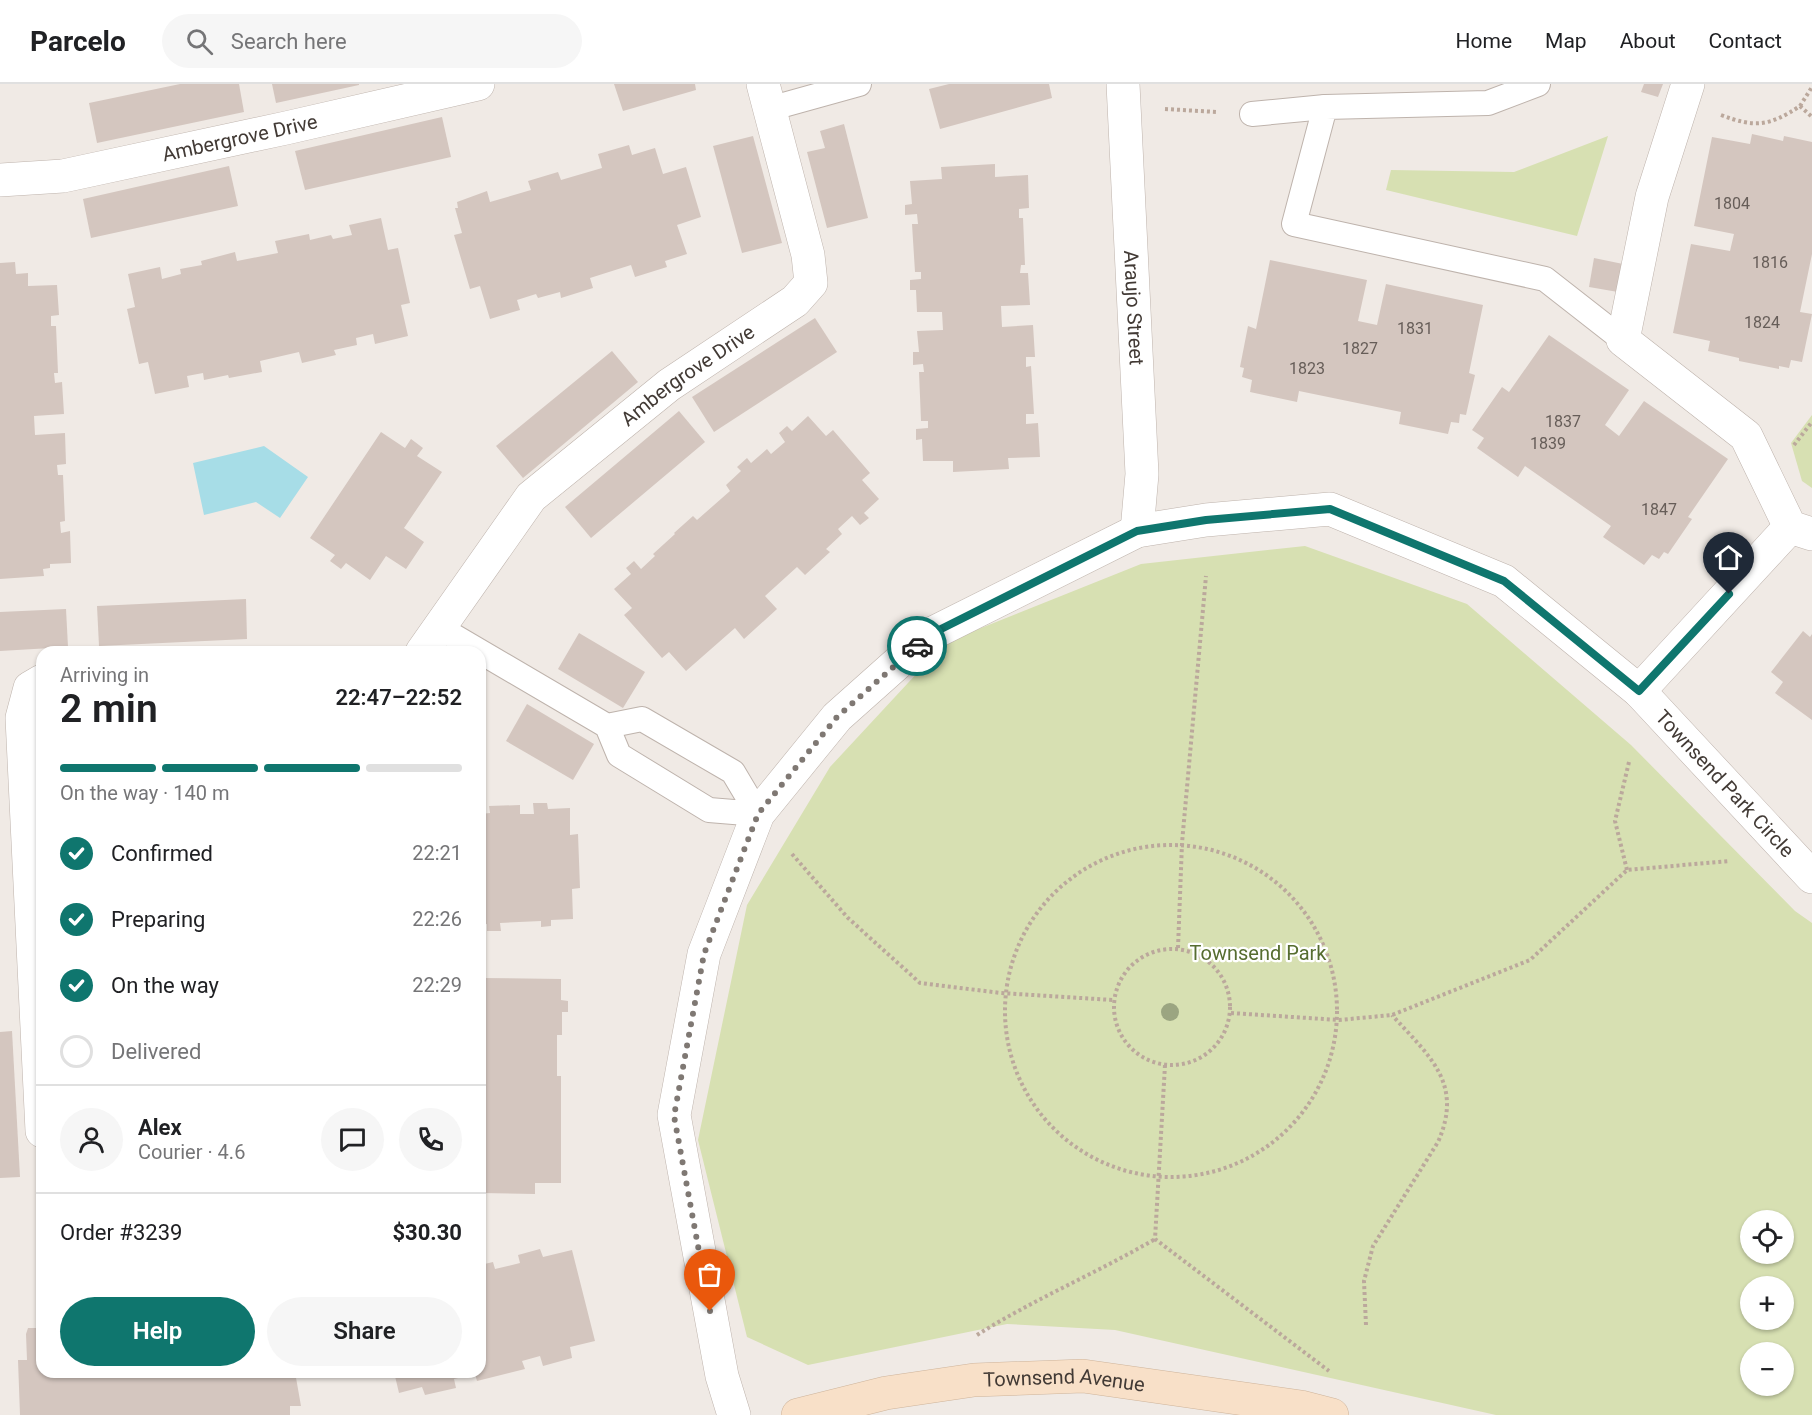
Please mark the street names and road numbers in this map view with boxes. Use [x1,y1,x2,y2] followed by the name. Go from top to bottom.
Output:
[160,109,320,166] street label: Ambergrove Drive
[1119,250,1149,366] street label: Araujo Street
[616,320,759,431] street label: Ambergrove Drive
[1651,705,1799,862] street label: Townsend Park Circle
[983,1364,1146,1397] street label: Townsend Avenue

